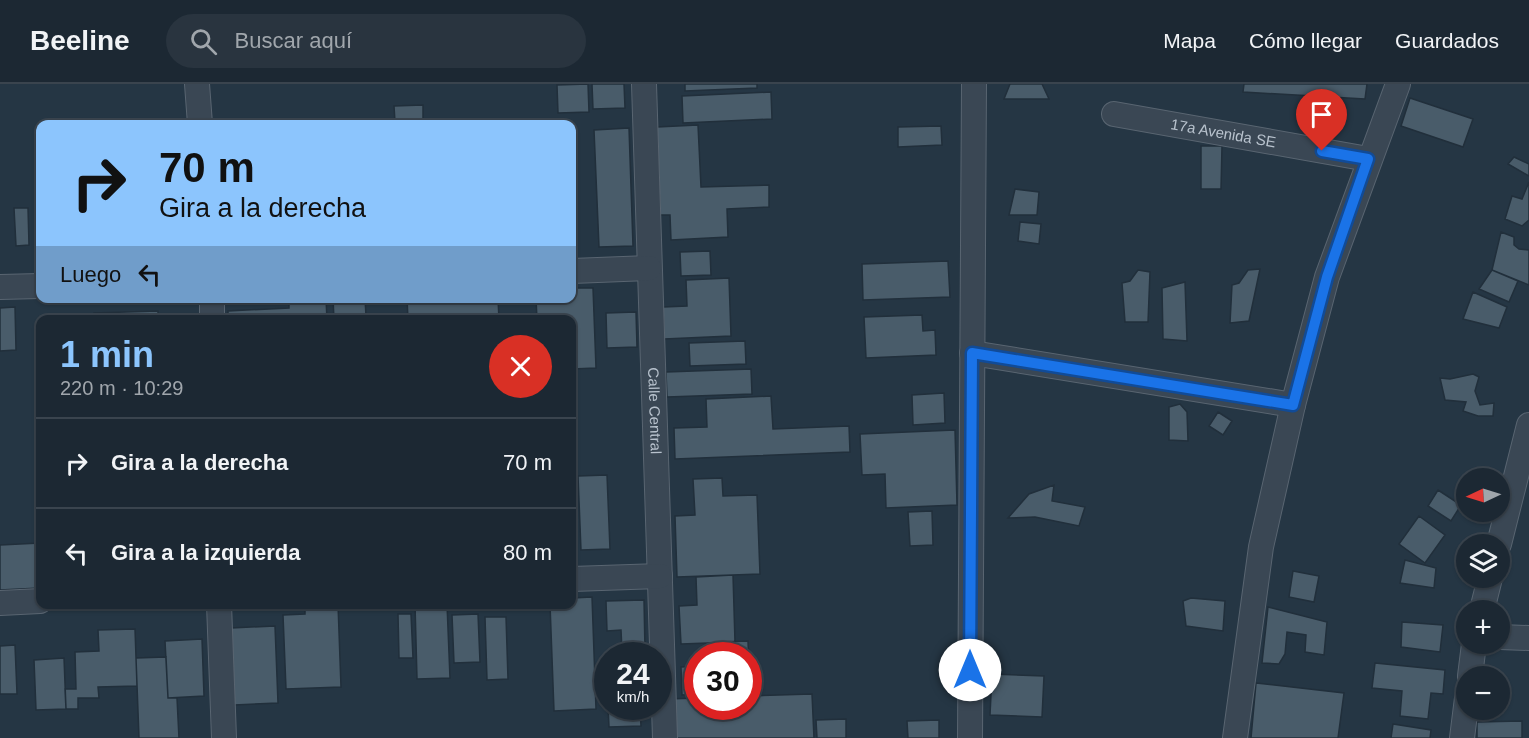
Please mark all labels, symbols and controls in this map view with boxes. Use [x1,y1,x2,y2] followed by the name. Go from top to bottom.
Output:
[166,14,586,68] search box
[30,25,130,56] text: Beeline
[187,25,220,58] icon: search
[235,28,352,53] text: Buscar aquí
[1163,29,1216,52] text: Mapa
[1249,29,1362,52] text: Cómo llegar
[1395,29,1499,52] text: Guardados
[1296,89,1347,151] pin
[1305,98,1338,131] icon: arrive
[1169,115,1277,151] street label: 17a Avenida SE
[60,144,138,222] icon: right
[159,144,255,191] text: 70 m
[159,193,366,223] text: Gira a la derecha
[133,258,166,291] icon: left
[60,262,121,287] text: Luego
[60,334,154,375] text: 1 min
[489,335,552,398] button: close
[645,367,665,454] street label: Calle Central
[60,377,183,399] text: 220 m · 10:29
[60,447,93,480] icon: right
[111,450,288,475] text: Gira a la derecha
[503,450,552,475] text: 70 m
[1456,468,1510,522] north arrow
[1456,468,1510,720] map controls
[1456,534,1510,588] button: layers
[60,537,93,570] icon: left
[111,540,301,565] text: Gira a la izquierda
[503,540,552,565] text: 80 m
[1456,600,1510,654] button: +
[938,638,1002,702] position arrow
[684,642,762,720] speed limit sign: 30
[616,657,650,690] text: 24
[1456,666,1510,720] button: −
[617,688,649,705] text: km/h

